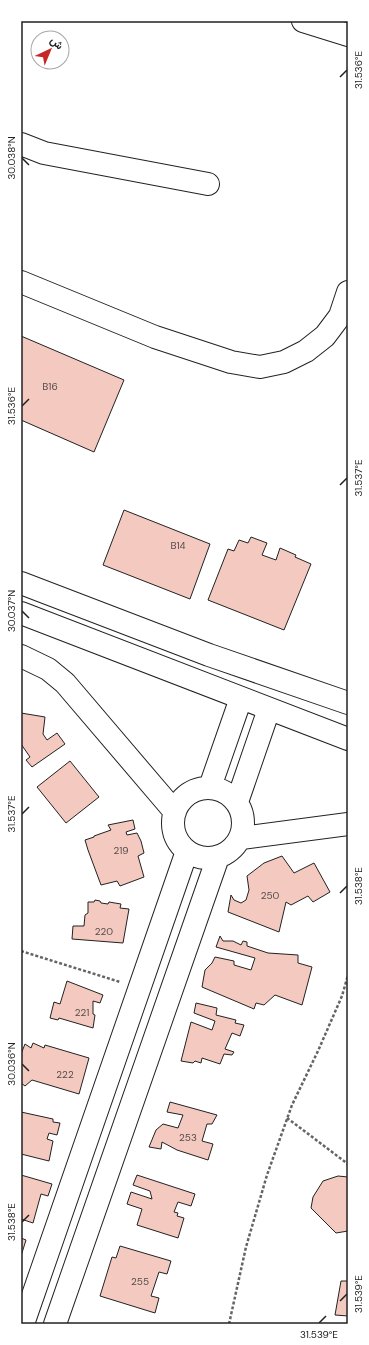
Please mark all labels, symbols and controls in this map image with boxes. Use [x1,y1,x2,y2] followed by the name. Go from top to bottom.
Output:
[30,30,70,70] north arrow
[47,33,67,52] text: ش
[352,51,365,89] text: 31.536°E
[5,136,18,180] text: 30.038°N
[42,380,58,393] house number: B16
[5,387,18,425] text: 31.536°E
[352,459,365,497] text: 31.537°E
[170,539,186,552] house number: B14
[5,590,18,632] text: 30.037°N
[5,795,18,833] text: 31.537°E
[113,844,129,857] house number: 219
[352,867,365,905] text: 31.538°E
[261,889,280,902] house number: 250
[95,925,113,938] house number: 220
[75,1006,89,1019] house number: 221
[5,1042,18,1086] text: 30.036°N
[56,1068,74,1081] house number: 222
[179,1131,197,1144] house number: 253
[5,1203,18,1241] text: 31.538°E
[131,1275,149,1288] house number: 255
[352,1275,365,1313] text: 31.539°E
[300,1328,338,1341] text: 31.539°E

